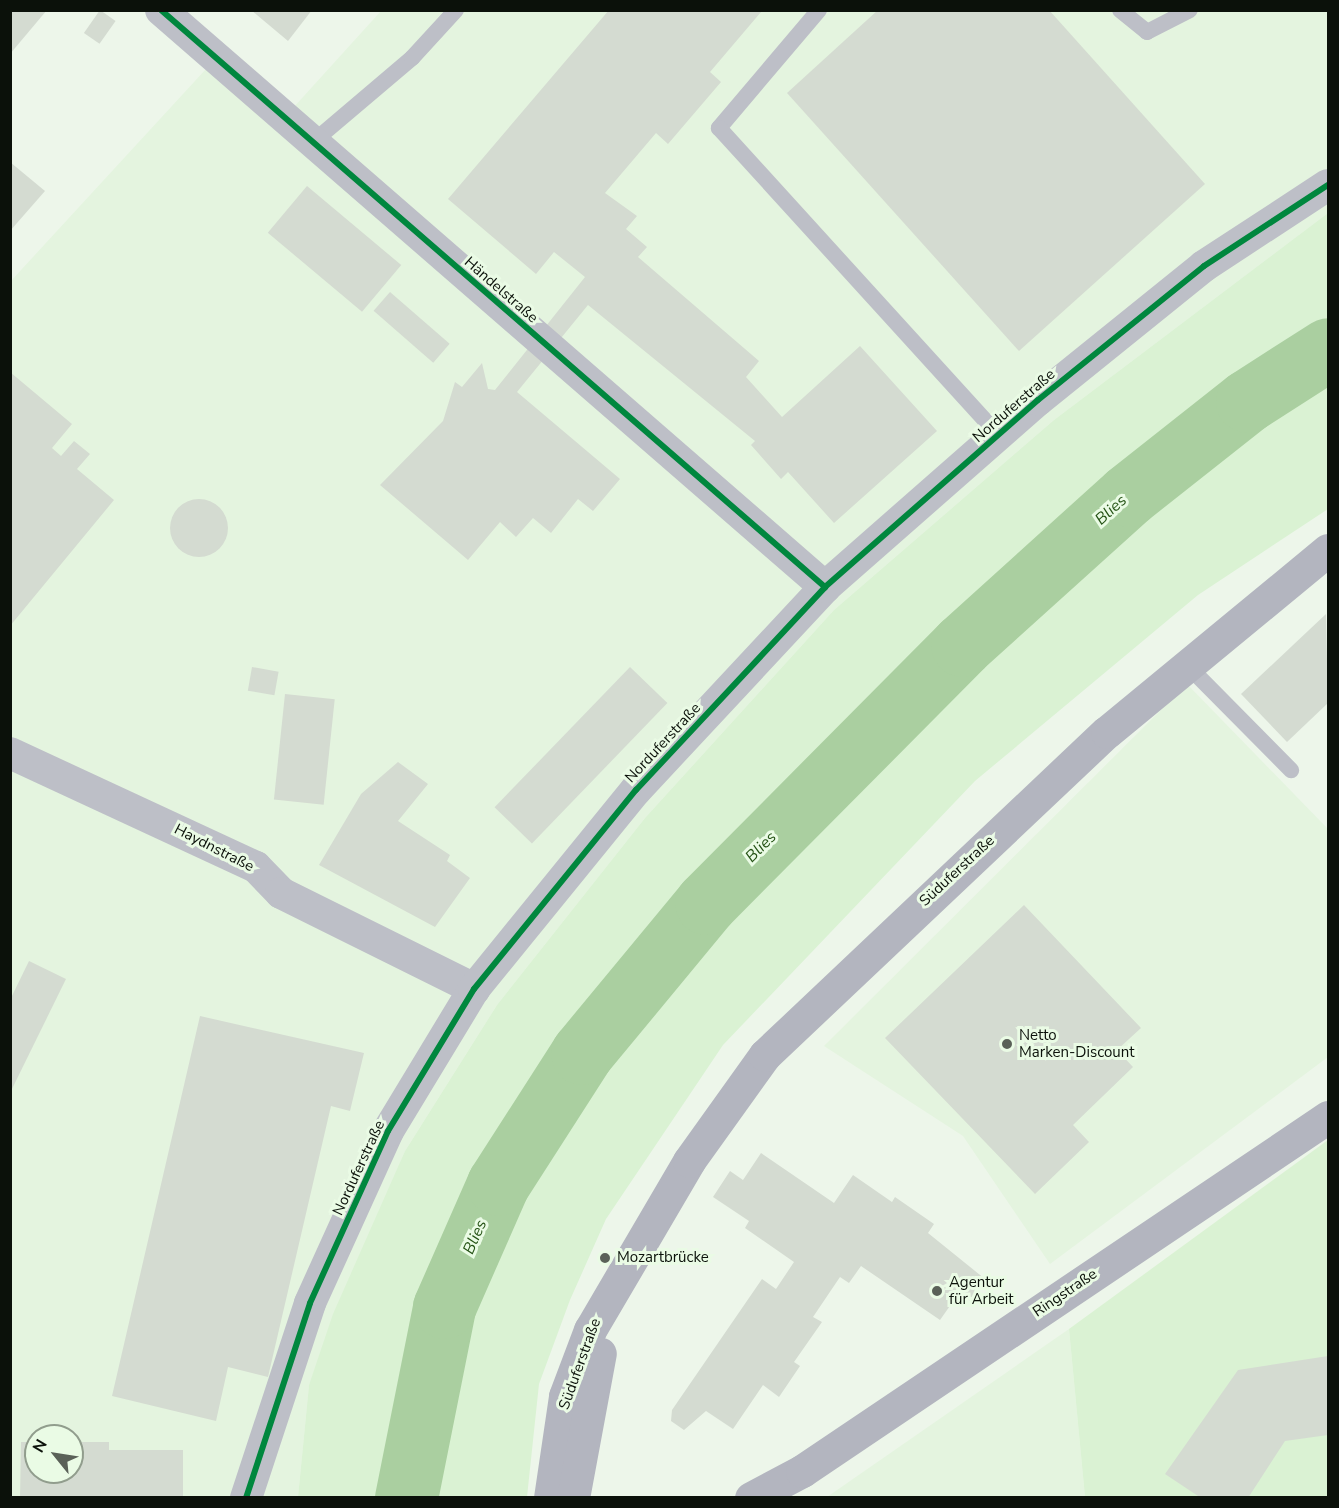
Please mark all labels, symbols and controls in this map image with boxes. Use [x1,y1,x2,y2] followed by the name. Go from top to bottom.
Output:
[460,253,542,327] street label: Händelstraße
[969,365,1059,447] street label: Norduferstraße
[1091,491,1131,529] water label: Blies
[621,699,705,787] street label: Norduferstraße
[171,820,257,876] street label: Haydnstraße
[742,828,780,866] water label: Blies
[916,832,998,910] street label: Süduferstraße
[1019,1026,1134,1061] place label: Netto Marken-Discount
[1000,1037,1014,1051] marker: Netto Marken-Discount
[329,1118,389,1218] street label: Norduferstraße
[459,1217,491,1257] water label: Blies
[617,1249,709,1267] place label: Mozartbrücke
[598,1251,612,1265] marker: Mozartbrücke
[1029,1265,1101,1321] street label: Ringstraße
[949,1273,1013,1308] place label: Agentur für Arbeit
[930,1284,944,1298] marker: Agentur für Arbeit
[555,1316,605,1412] street label: Süduferstraße
[24,1424,84,1484] north arrow
[28,1435,53,1457] text: N

